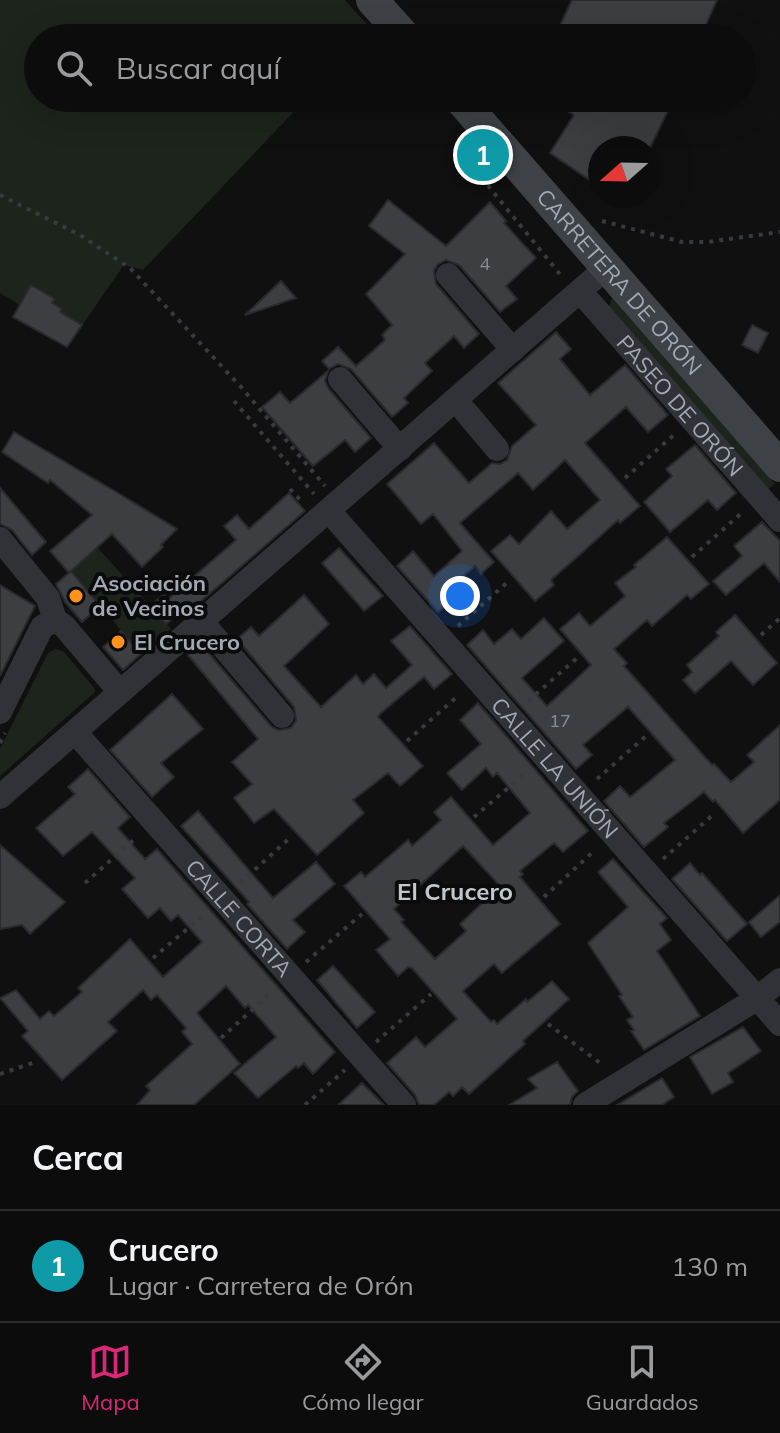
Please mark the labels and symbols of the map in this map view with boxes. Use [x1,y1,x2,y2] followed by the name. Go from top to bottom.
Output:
[457,125,509,185] pin: 1
[588,136,660,208] north arrow
[531,183,708,381] street label: CARRETERA DE ORÓN
[480,252,491,275] house number: 4
[611,329,749,482] street label: PASEO DE ORÓN
[92,569,206,622] place label: Asociación de Vecinos
[440,576,480,616] your location
[67,587,85,605] marker: Asociación de Vecinos
[134,628,240,656] place label: El Crucero
[109,633,127,651] marker: El Crucero
[485,692,624,844] street label: CALLE LA UNIÓN
[549,709,571,732] house number: 17
[180,853,298,983] street label: CALLE CORTA
[397,876,513,906] district label: El Crucero

